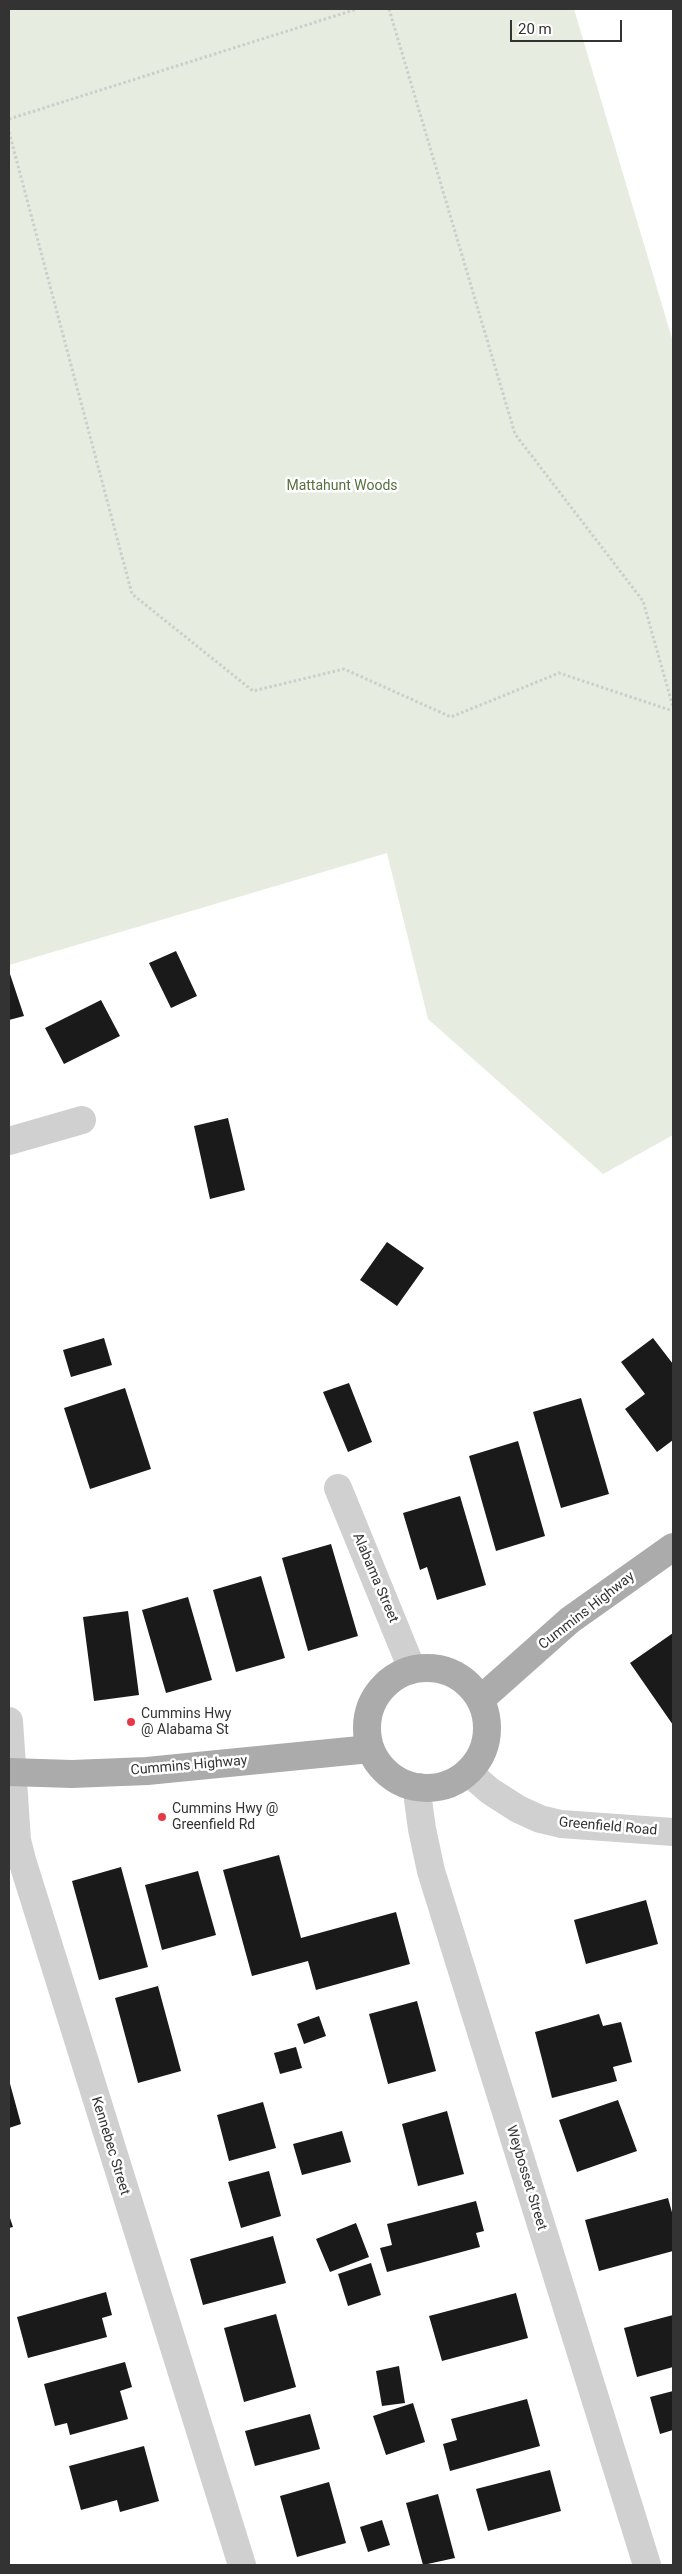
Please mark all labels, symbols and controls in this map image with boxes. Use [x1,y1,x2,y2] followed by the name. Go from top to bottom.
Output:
[512,10,624,42] scale bar
[518,20,552,38] text: 20 m
[286,478,398,494] park label: Mattahunt Woods
[349,1531,401,1625] street label: Alabama Street
[536,1568,638,1654] street label: Cummins Highway
[141,1706,231,1738] place label: Cummins Hwy @ Alabama St
[125,1716,137,1728] marker: Cummins Hwy @ Alabama St
[130,1753,248,1779] street label: Cummins Highway
[172,1801,278,1834] place label: Cummins Hwy @ Greenfield Rd
[156,1811,168,1823] marker: Cummins Hwy @ Greenfield Rd
[558,1814,658,1840] street label: Greenfield Road
[87,2095,133,2197] street label: Kennebec Street
[502,2123,550,2233] street label: Weybosset Street

